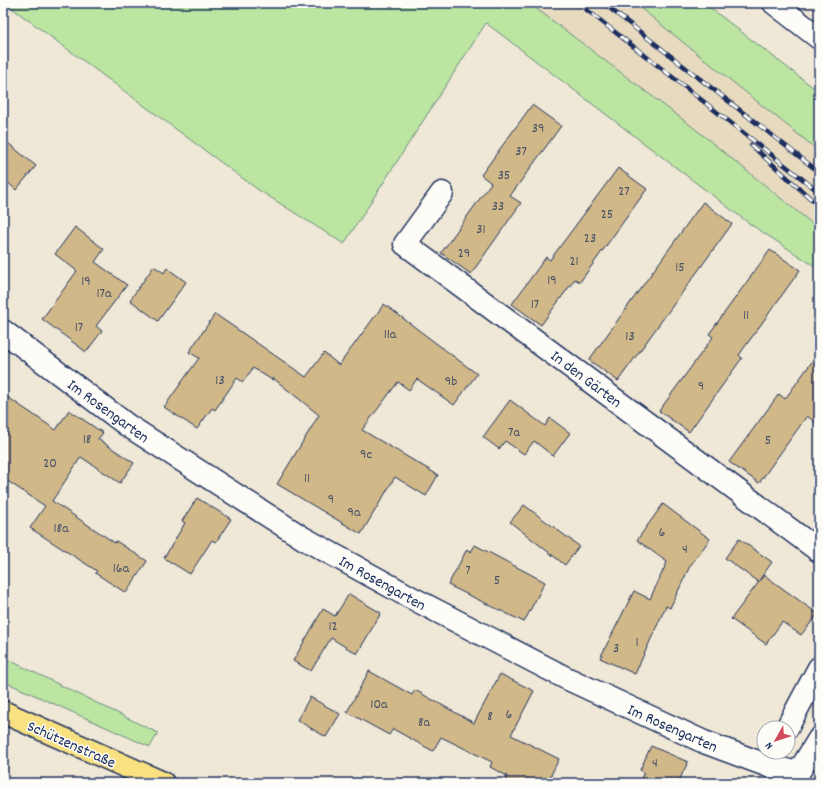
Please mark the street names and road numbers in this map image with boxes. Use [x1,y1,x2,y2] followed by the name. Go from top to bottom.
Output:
[545,346,626,414] street label: In den Gärten
[62,374,153,450] street label: Im Rosengarten
[334,551,430,618] street label: Im Rosengarten
[623,699,721,759] street label: Im Rosengarten
[23,715,119,775] street label: Schützenstraße

